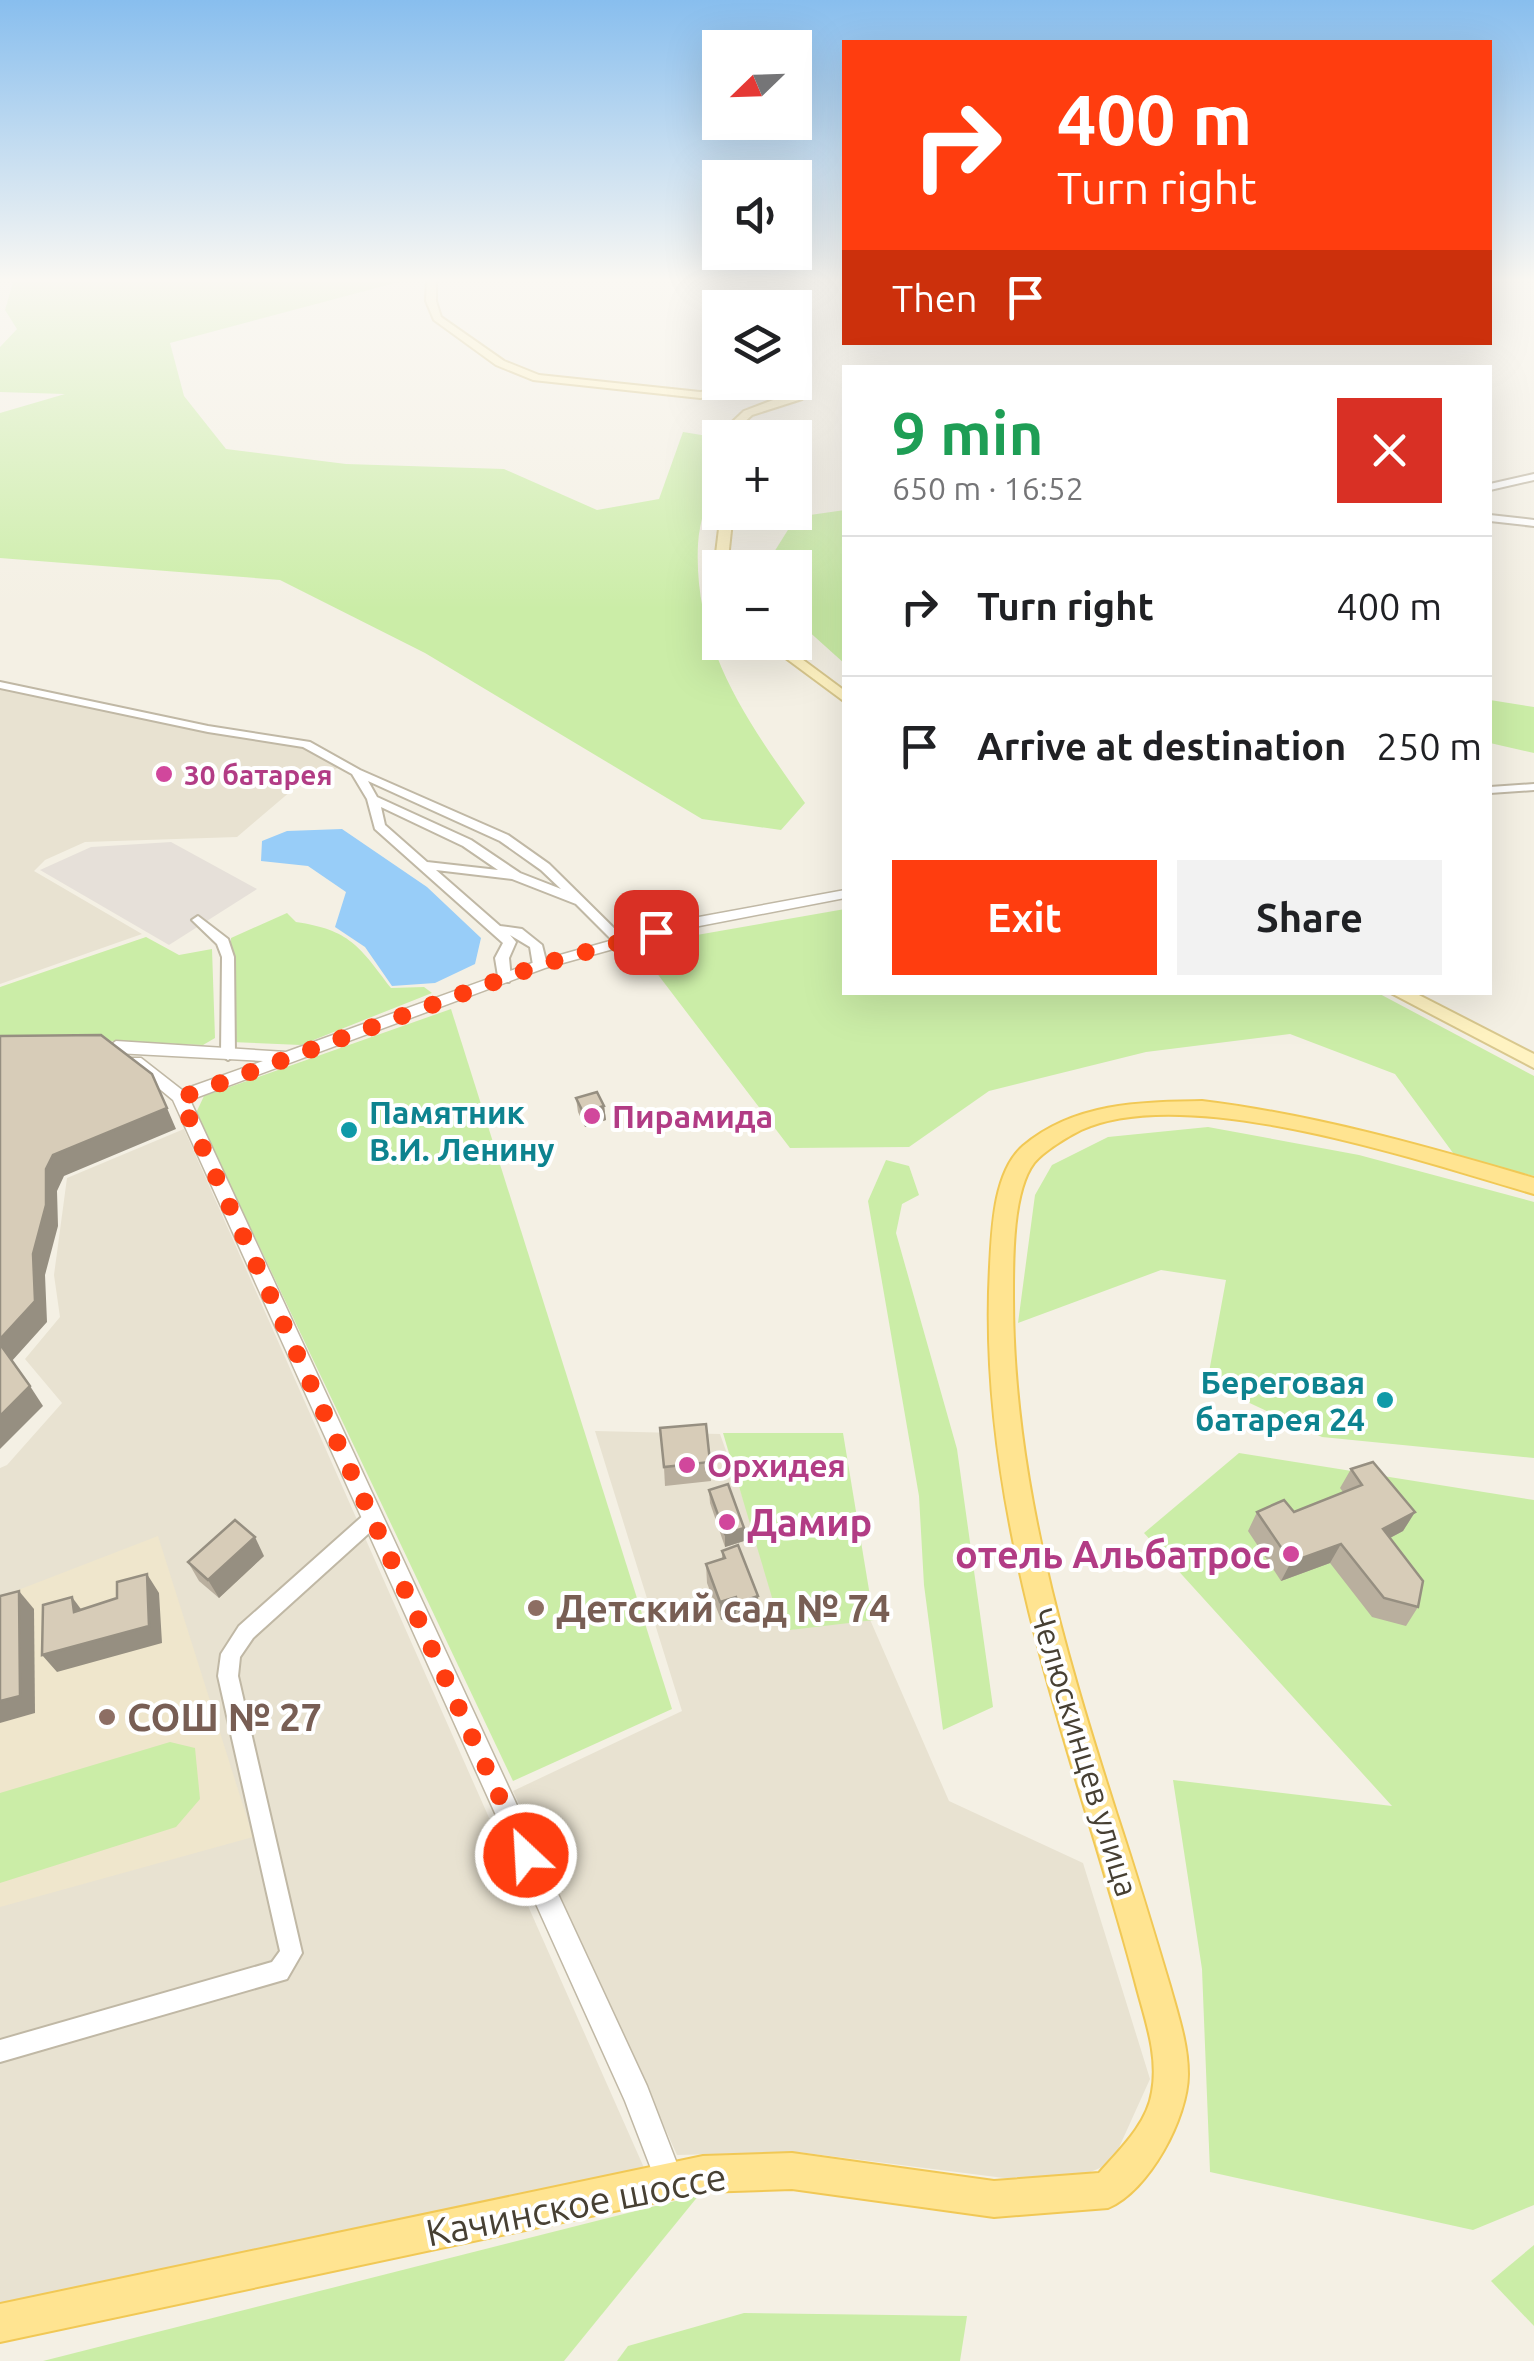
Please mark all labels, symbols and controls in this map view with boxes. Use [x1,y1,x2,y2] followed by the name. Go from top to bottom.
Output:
[702,30,812,140] north arrow
[702,30,812,660] map controls
[892,80,1022,210] icon: right
[1057,80,1252,158] text: 400 m
[702,160,812,270] button: sound
[1057,162,1257,213] text: Turn right
[998,270,1053,325] icon: arrive
[892,277,978,319] text: Then
[702,290,812,400] button: layers
[1337,398,1442,503] button: close
[892,399,1044,466] text: 9 min
[702,420,812,530] button: +
[892,470,1084,506] text: 650 m · 16:52
[702,550,812,660] button: −
[892,579,947,634] icon: right
[977,585,1154,627] text: Turn right
[1336,585,1442,627] text: 400 m
[892,719,947,774] icon: arrive
[977,725,1346,767] text: Arrive at destination
[1376,725,1482,767] text: 250 m
[184,759,332,790] place label: 30 батарея
[153,763,175,785] marker: 30 батарея
[892,860,1157,975] button: Exit
[1177,860,1442,975] button: Share
[614,890,699,975] pin
[629,905,684,960] icon: arrive
[369,1094,555,1167] place label: Памятник В.И. Ленину
[612,1098,773,1134] place label: Пирамида
[581,1105,603,1127] marker: Пирамида
[338,1119,360,1141] marker: Памятник В.И. Ленину
[1195,1364,1365,1437] place label: Береговая батарея 24
[1374,1389,1396,1411] marker: Береговая батарея 24
[707,1447,846,1483] place label: Орхидея
[676,1454,698,1476] marker: Орхидея
[747,1501,872,1543] place label: Дамир
[716,1511,738,1533] marker: Дамир
[955,1533,1271,1575] place label: отель Альбатрос
[1280,1543,1302,1565] marker: отель Альбатрос
[556,1587,890,1629] place label: Детский сад № 74
[525,1597,547,1619] marker: Детский сад № 74
[1024,1604,1146,1900] street label: Челюскинцев улица
[127,1696,322,1738] place label: СОШ № 27
[96,1706,118,1728] marker: СОШ № 27
[474,1803,578,1907] position arrow
[422,2154,730,2254] street label: Качинское шоссе

